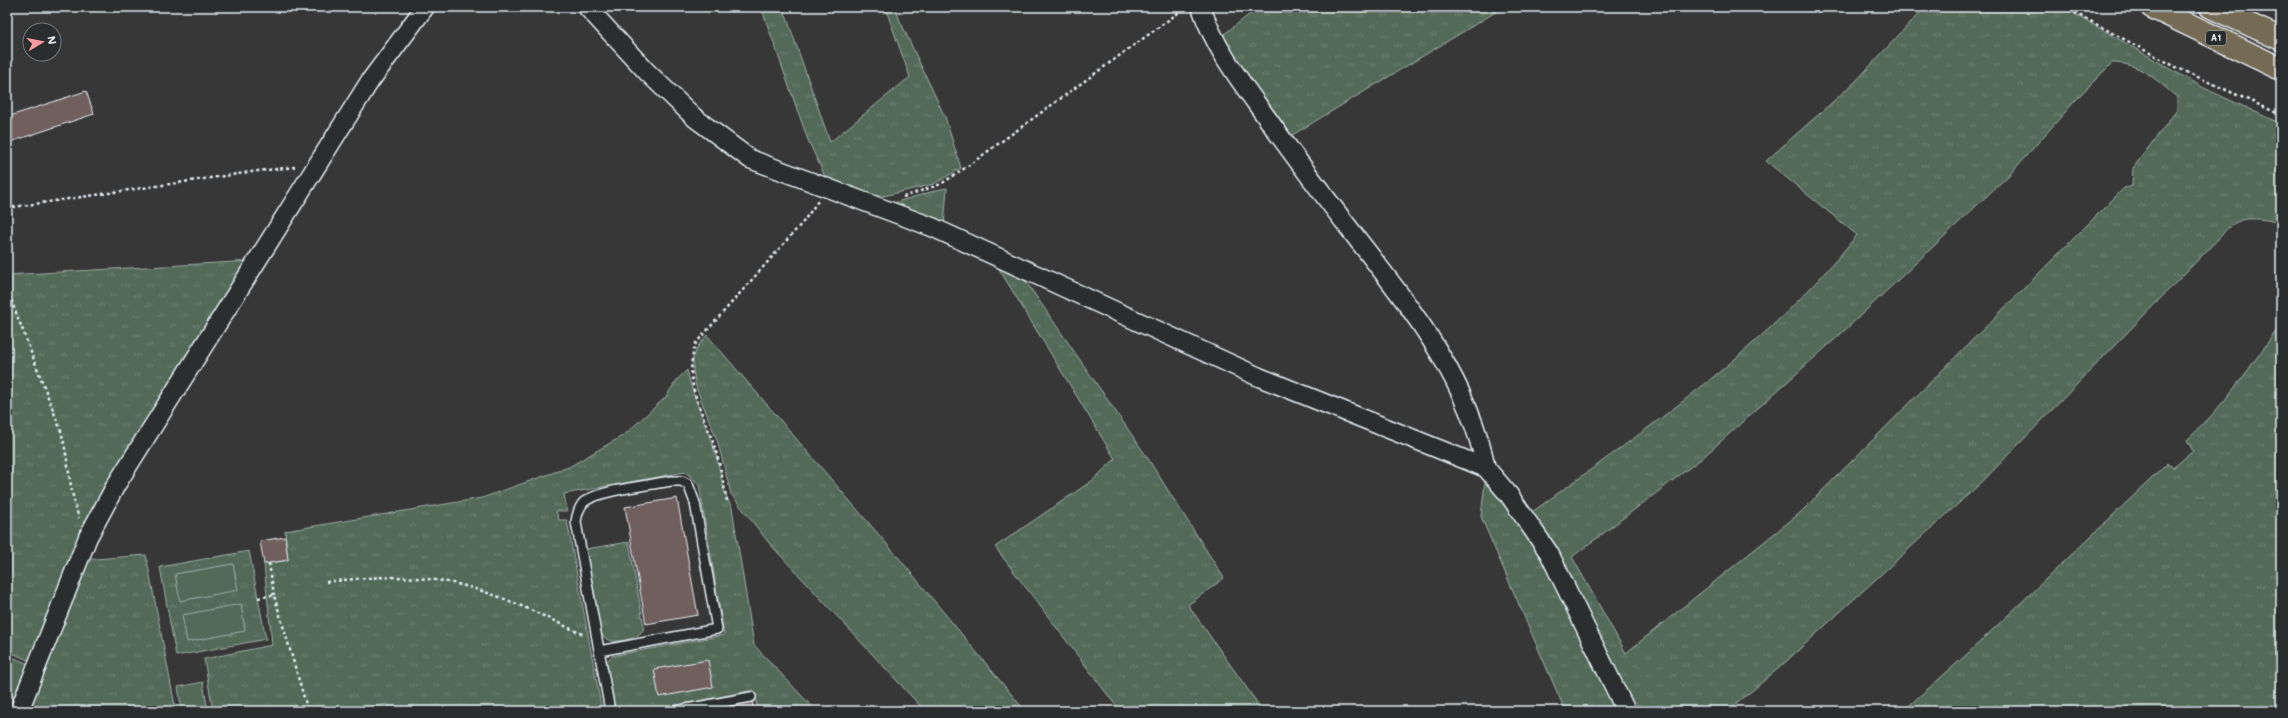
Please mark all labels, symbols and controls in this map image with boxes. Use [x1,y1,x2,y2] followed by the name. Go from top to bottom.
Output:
[22,22,62,62] north arrow
[2206,31,2226,45] road number: A1
[44,35,60,46] text: N

